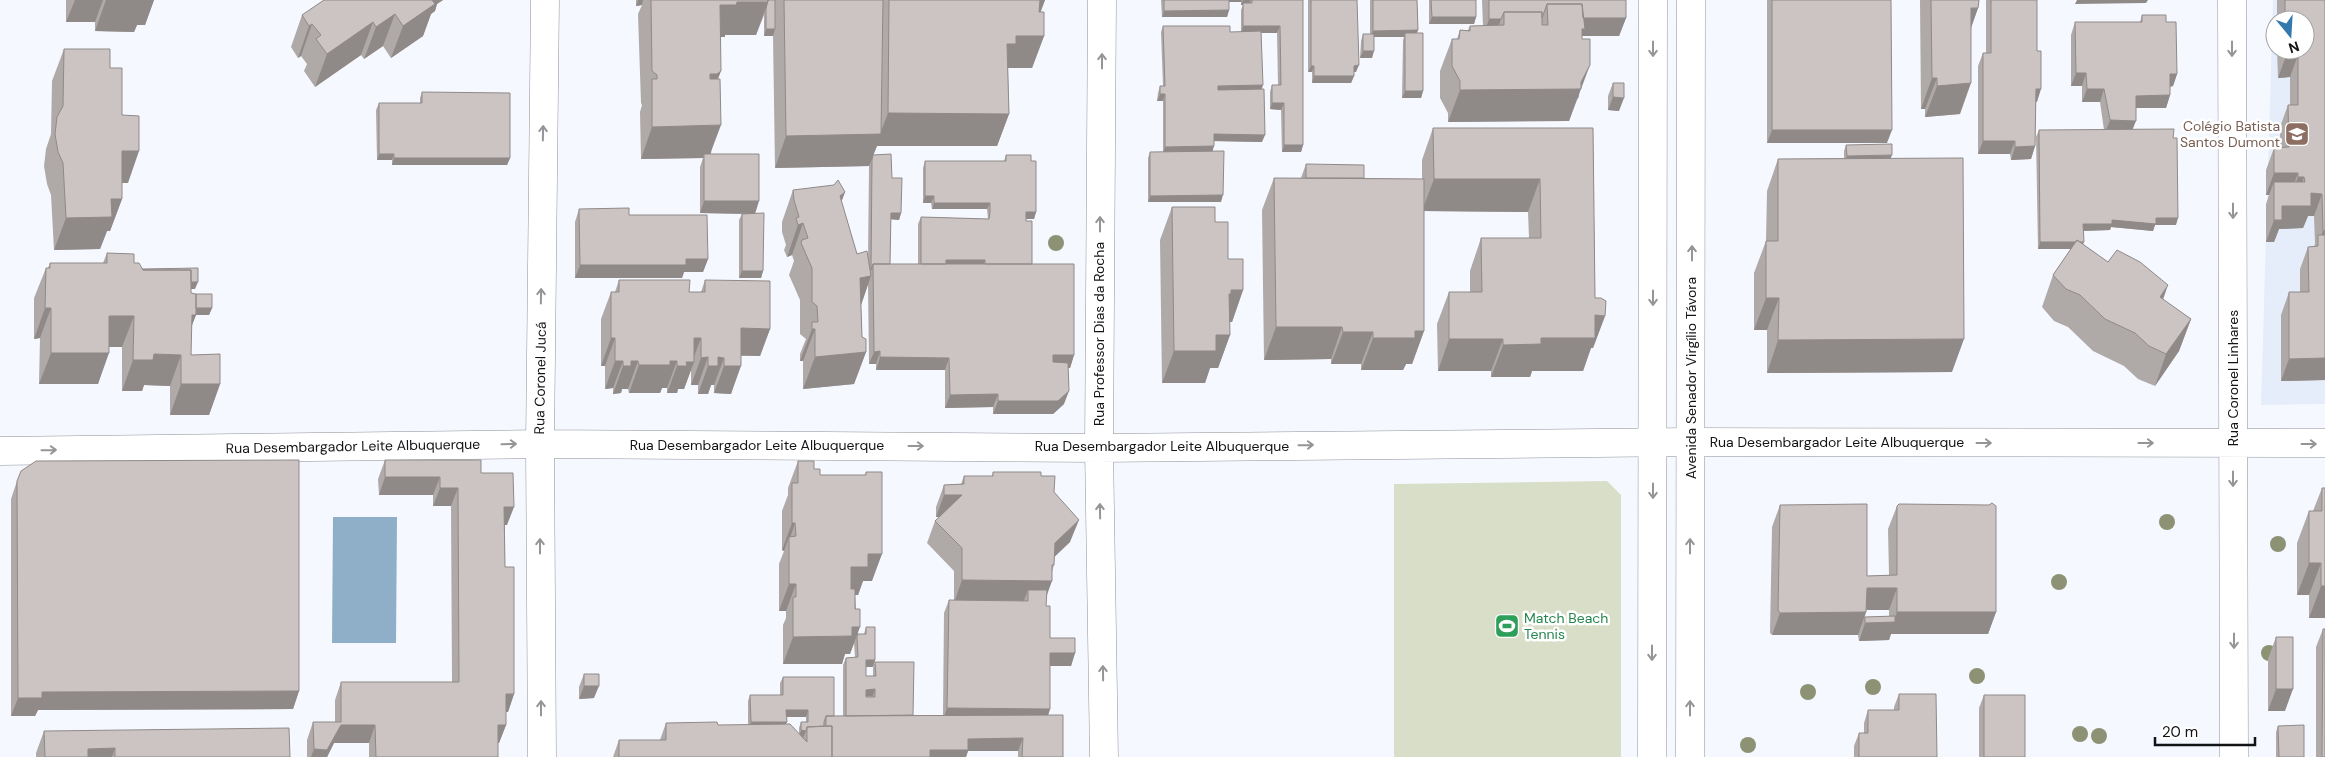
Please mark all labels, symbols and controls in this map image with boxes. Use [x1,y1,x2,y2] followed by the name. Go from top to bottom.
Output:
[2265,10,2315,60] north arrow
[2286,37,2302,58] text: N
[1648,40,1658,56] one-way arrow
[2227,40,2237,56] one-way arrow
[1097,54,1106,70] one-way arrow
[2180,117,2280,151] place label: Colégio Batista Santos Dumont
[2284,121,2310,147] school or university icon: Colégio Batista Santos Dumont
[538,126,548,142] one-way arrow
[2228,202,2238,219] one-way arrow
[1095,216,1105,232] one-way arrow
[1090,242,1108,426] street label: Rua Professor Dias da Rocha
[1687,245,1697,262] one-way arrow
[1682,277,1700,479] street label: Avenida Senador Virgílio Távora
[536,288,546,304] one-way arrow
[1648,290,1658,306] one-way arrow
[2224,310,2242,446] street label: Rua Coronel Linhares
[530,321,550,435] street label: Rua Coronel Jucá
[1710,433,1964,451] street label: Rua Desembargador Leite Albuquerque
[226,435,480,457] street label: Rua Desembargador Leite Albuquerque
[630,436,884,454] street label: Rua Desembargador Leite Albuquerque
[1035,437,1289,455] street label: Rua Desembargador Leite Albuquerque
[1976,438,1992,448] one-way arrow
[2138,438,2154,448] one-way arrow
[2301,439,2317,448] one-way arrow
[500,440,516,449] one-way arrow
[908,441,924,451] one-way arrow
[1298,441,1314,450] one-way arrow
[40,445,56,455] one-way arrow
[2228,470,2238,486] one-way arrow
[1648,482,1658,498] one-way arrow
[1095,503,1105,520] one-way arrow
[535,538,545,554] one-way arrow
[1685,538,1695,554] one-way arrow
[1524,609,1608,643] place label: Match Beach Tennis
[1494,613,1520,639] sports icon: Match Beach Tennis
[2229,632,2239,649] one-way arrow
[1647,644,1657,661] one-way arrow
[1098,666,1108,682] one-way arrow
[536,701,546,717] one-way arrow
[1685,701,1695,717] one-way arrow
[2155,714,2255,746] scale bar
[2162,722,2198,742] text: 20 m

